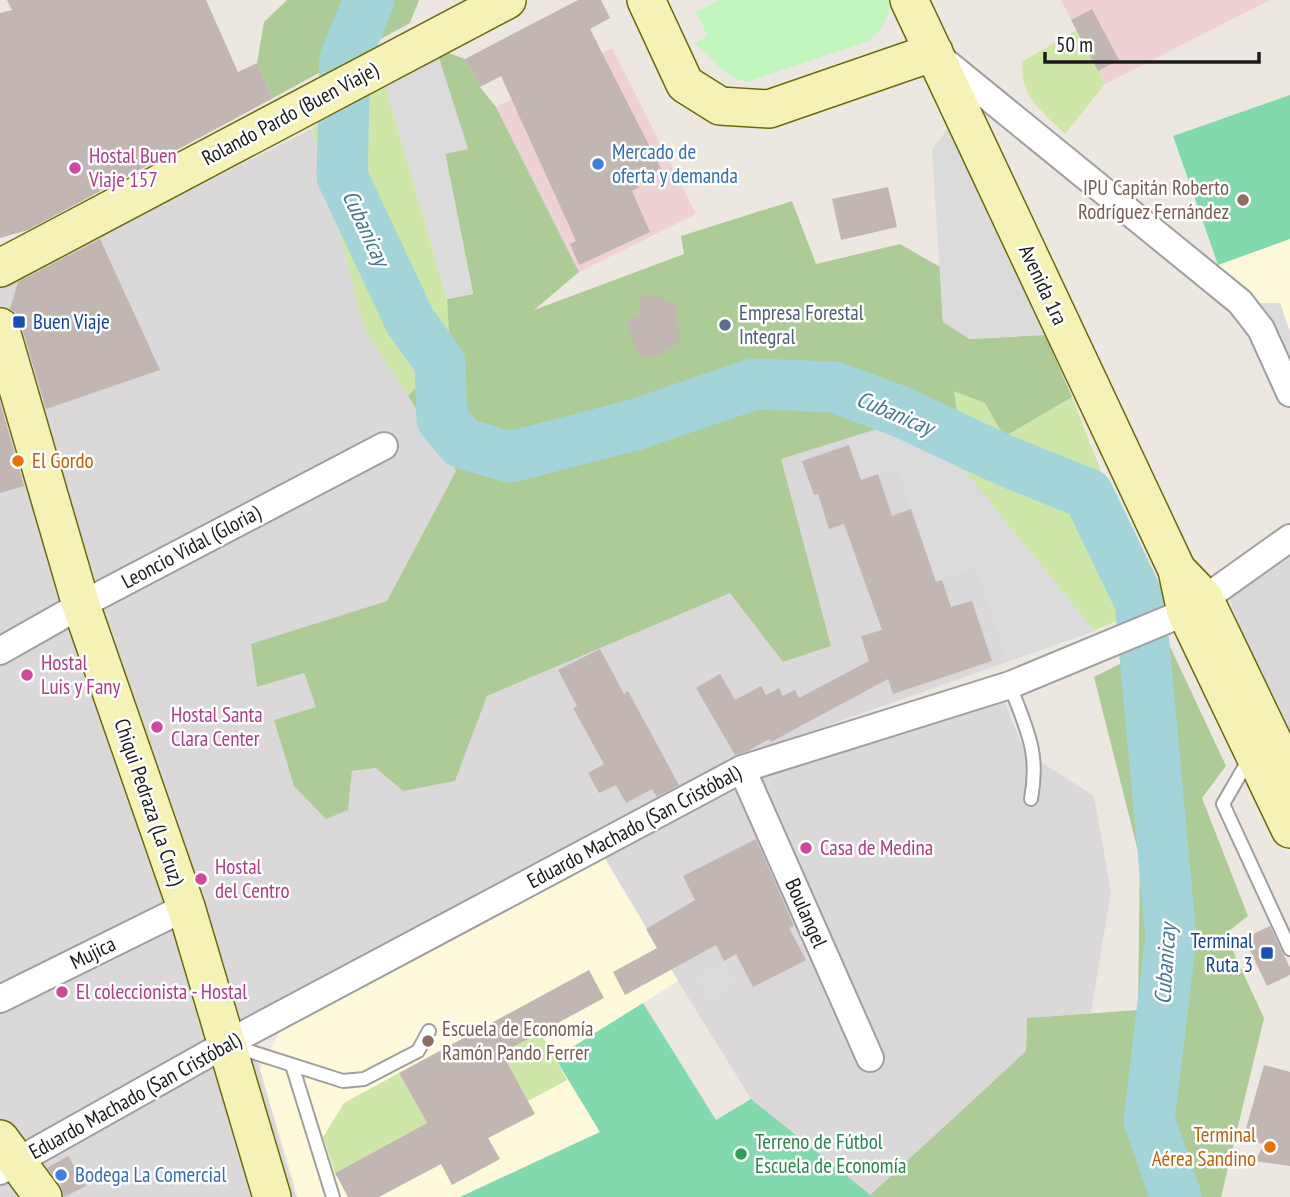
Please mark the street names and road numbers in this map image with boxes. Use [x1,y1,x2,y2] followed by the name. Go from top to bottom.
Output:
[197,56,383,171] street label: Rolando Pardo (Buen Viaje)
[1013,240,1074,329] street label: Avenida 1ra
[117,499,265,595] street label: Leoncio Vidal (Gloria)
[108,715,191,889] street label: Chiqui Pedraza (La Cruz)
[522,759,745,894] street label: Eduardo Machado (San Cristóbal)
[779,874,834,952] street label: Boulangel
[66,930,120,975] street label: Mujica
[24,1026,246,1165] street label: Eduardo Machado (San Cristóbal)

